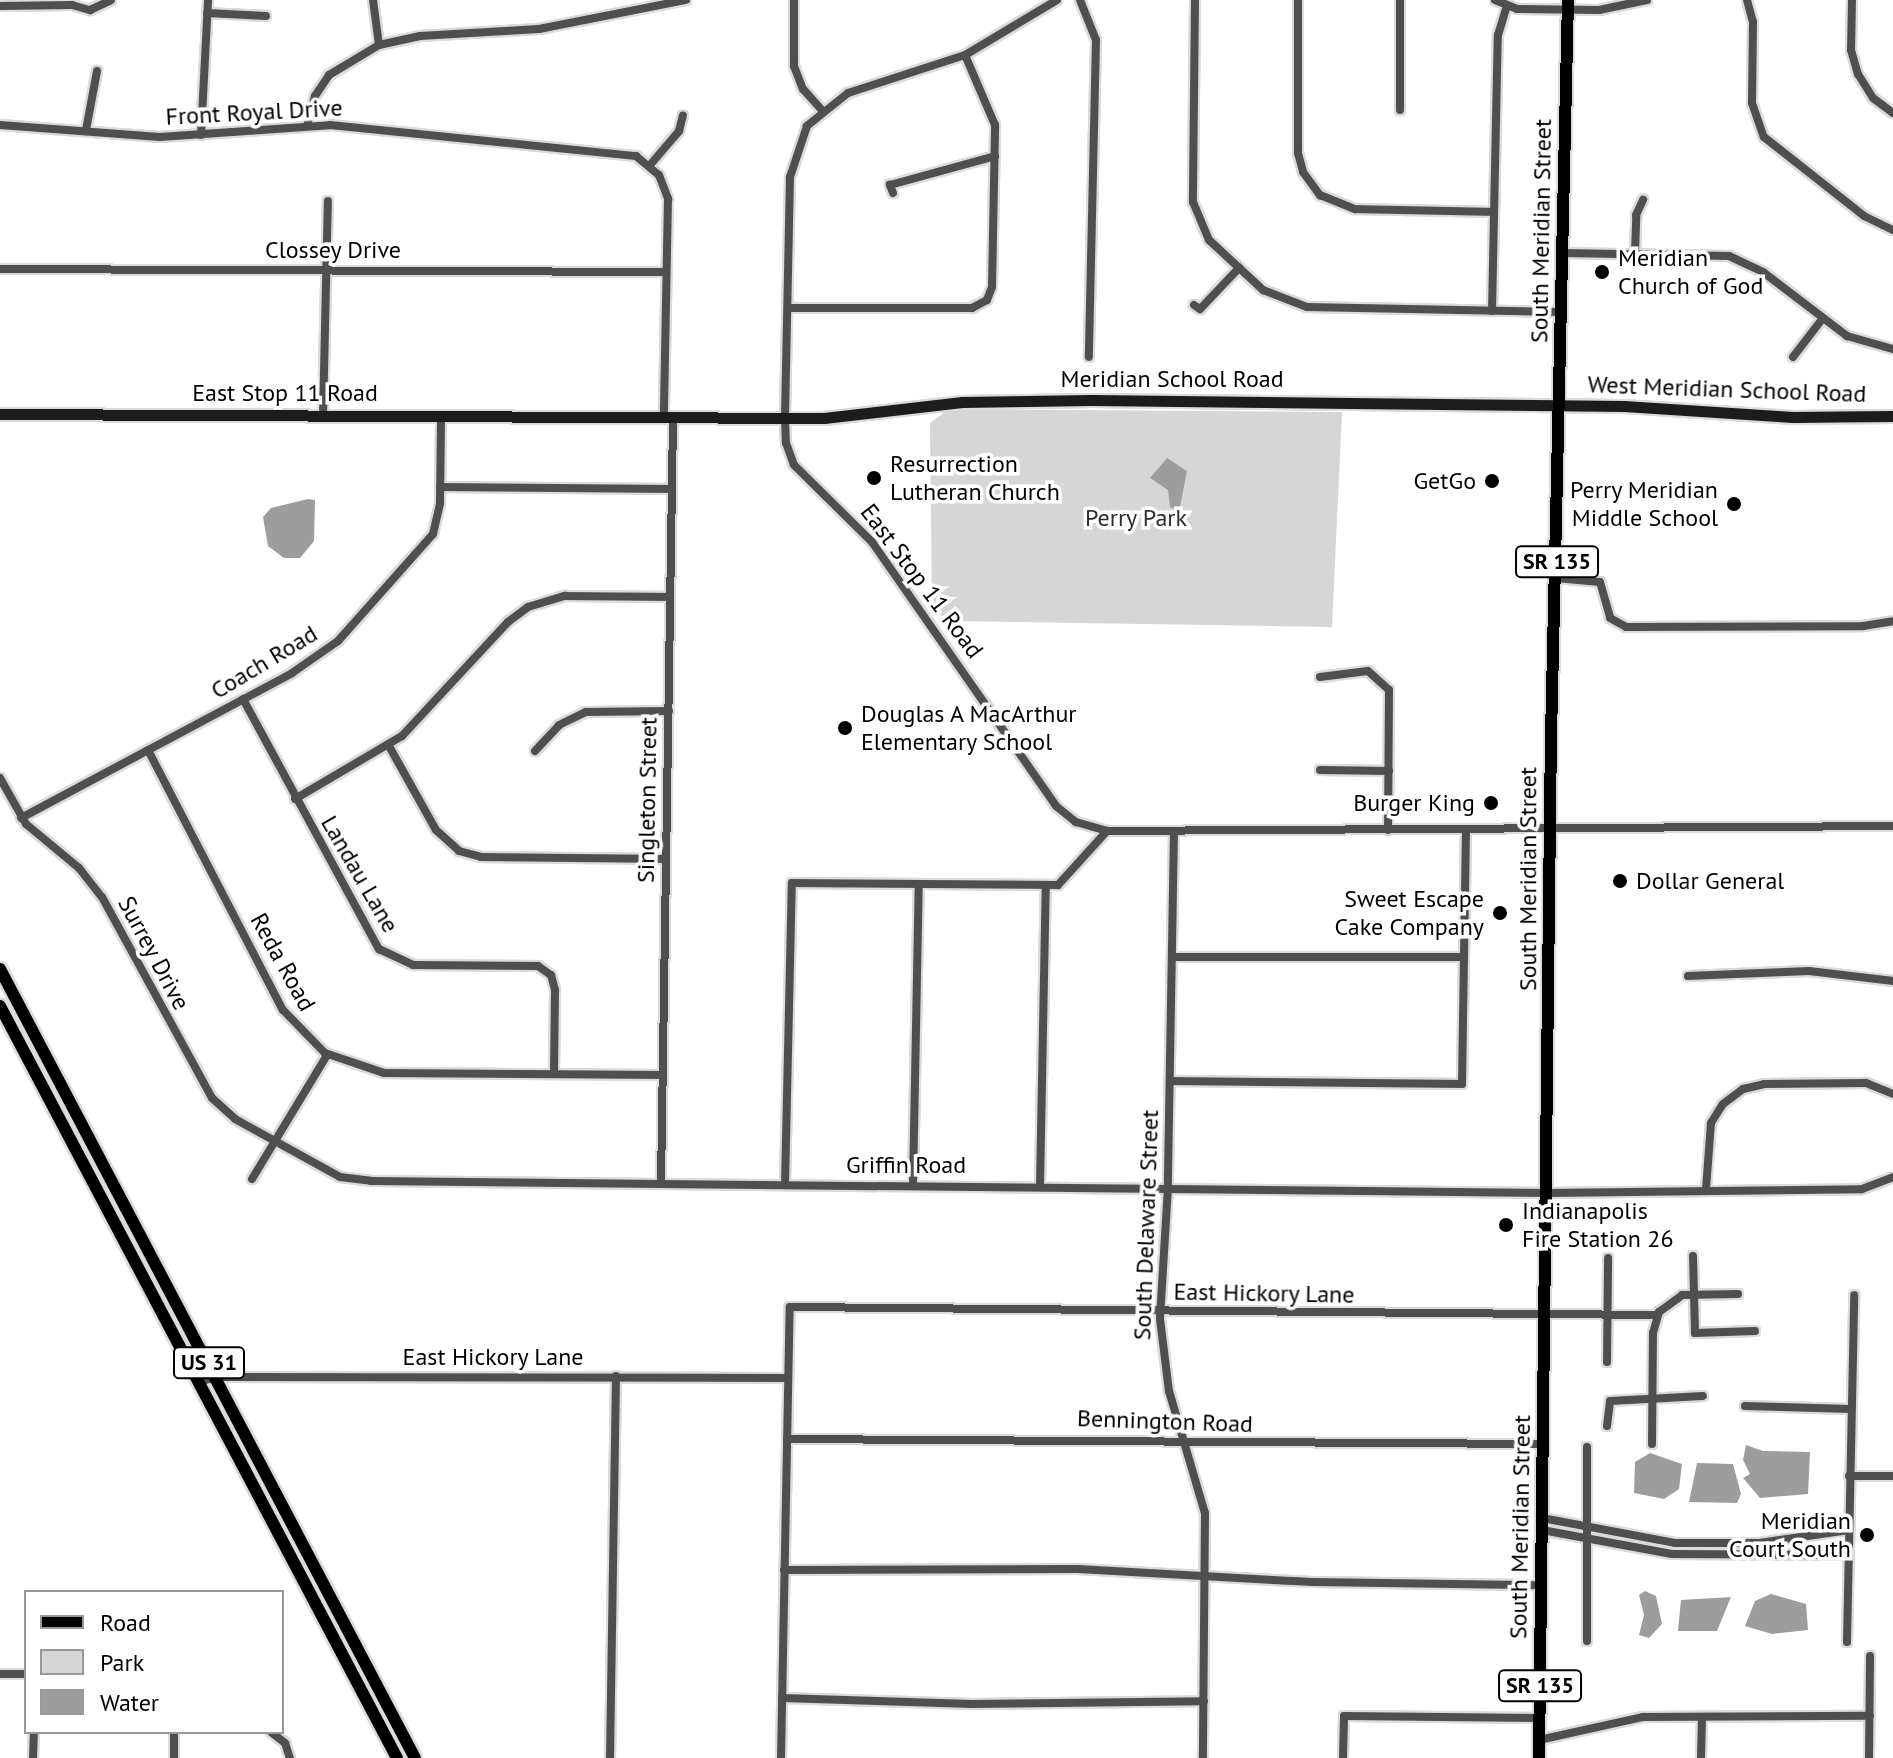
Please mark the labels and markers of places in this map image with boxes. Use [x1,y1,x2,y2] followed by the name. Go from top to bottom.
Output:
[1618,244,1763,300] place label: Meridian Church of God
[1593,263,1611,281] marker: Meridian Church of God
[890,450,1060,506] place label: Resurrection Lutheran Church
[1413,467,1476,495] place label: GetGo
[865,469,883,487] marker: Resurrection Lutheran Church
[1483,472,1501,490] marker: GetGo
[1569,476,1718,532] place label: Perry Meridian Middle School
[1725,495,1743,513] marker: Perry Meridian Middle School
[861,700,1078,756] place label: Douglas A MacArthur Elementary School
[836,719,854,737] marker: Douglas A MacArthur Elementary School
[1353,789,1475,817] place label: Burger King
[1482,794,1500,812] marker: Burger King
[1636,867,1784,895] place label: Dollar General
[1611,872,1629,890] marker: Dollar General
[1335,885,1484,941] place label: Sweet Escape Cake Company
[1491,904,1509,922] marker: Sweet Escape Cake Company
[1522,1197,1674,1253] place label: Indianapolis Fire Station 26
[1497,1216,1515,1234] marker: Indianapolis Fire Station 26
[1729,1507,1851,1563] place label: Meridian Court South
[1858,1526,1876,1544] marker: Meridian Court South

